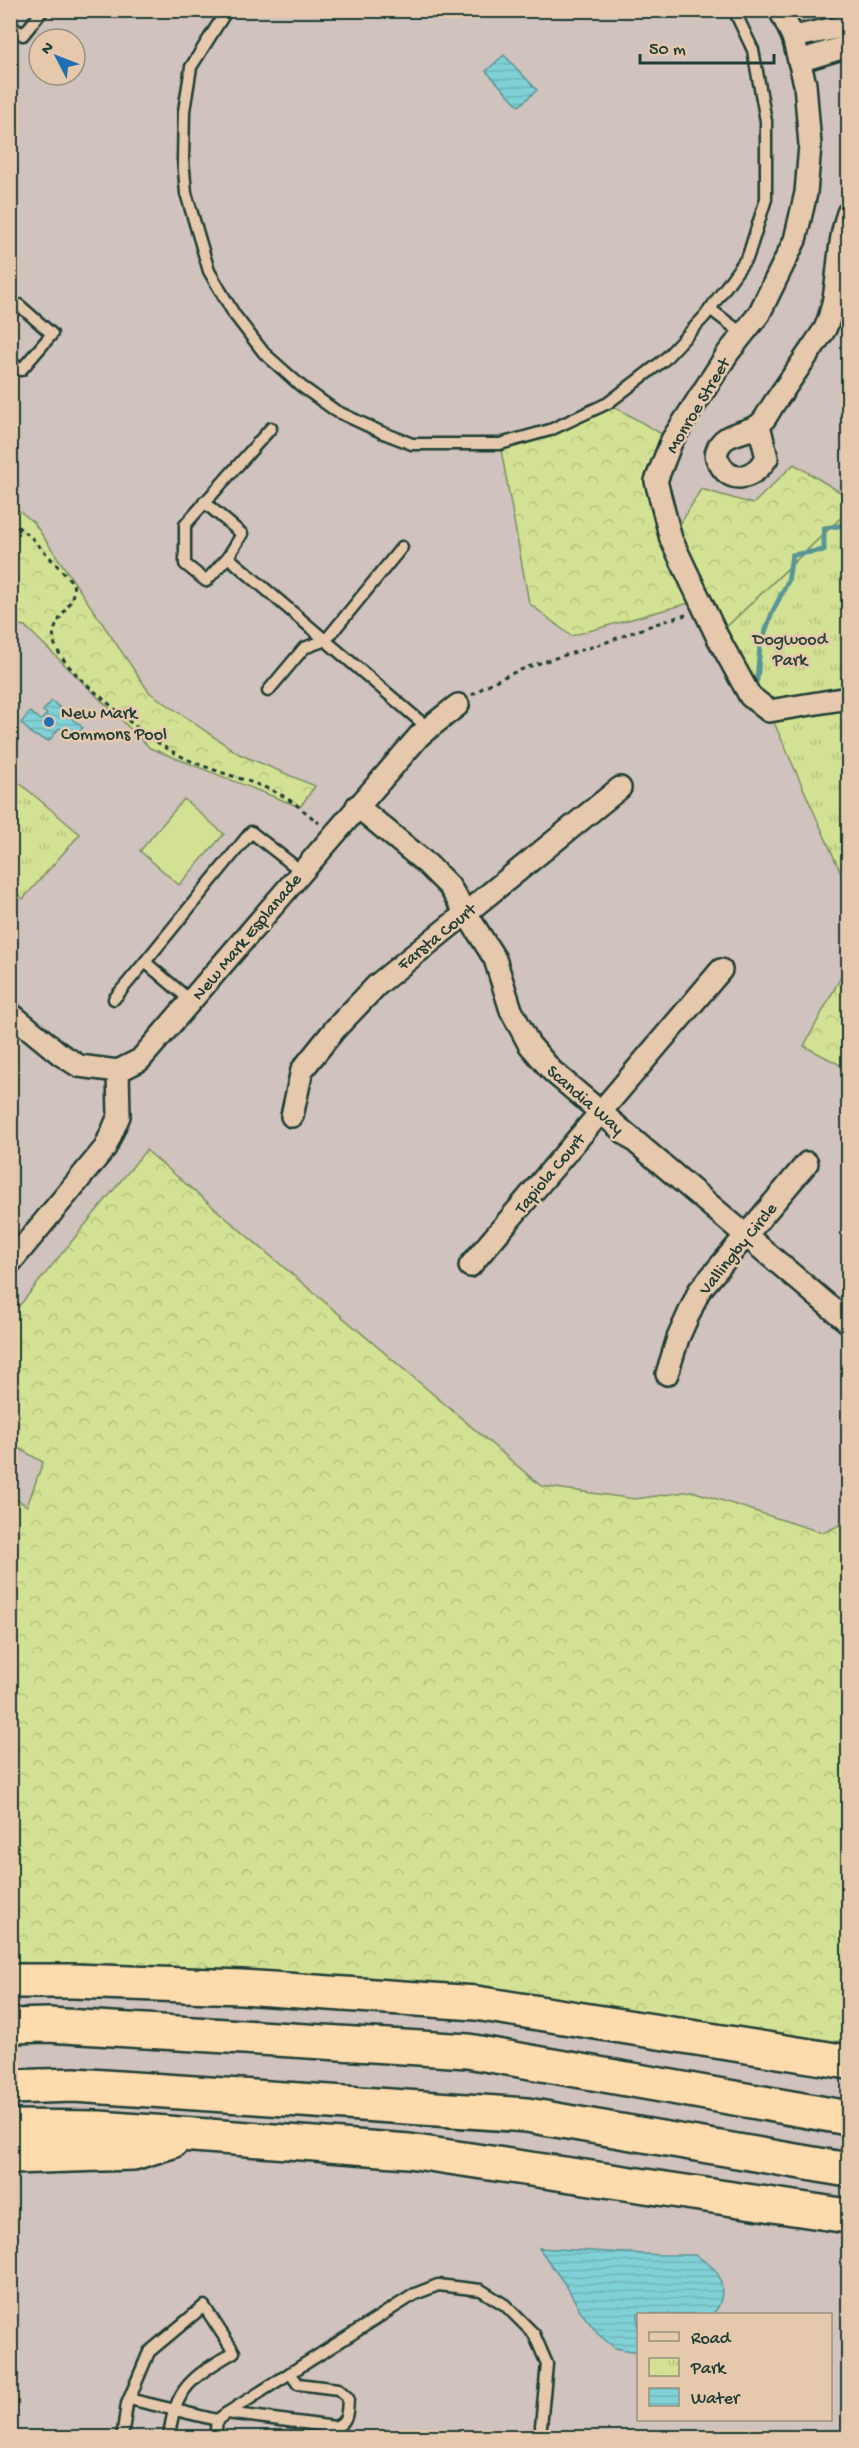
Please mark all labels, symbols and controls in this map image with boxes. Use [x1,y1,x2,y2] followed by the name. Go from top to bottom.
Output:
[27,27,87,87] north arrow
[640,27,774,65] scale bar
[38,39,59,60] text: N
[649,40,686,61] text: 50 m
[662,353,737,458] street label: Monroe Street
[752,630,829,672] park label: Dogwood Park
[61,704,167,746] place label: New Mark Commons Pool
[42,715,56,729] marker: New Mark Commons Pool
[189,869,308,1005] street label: New Mark Esplanade
[393,899,482,977] street label: Farsta Court
[541,1062,628,1140] street label: Scandia Way
[511,1129,592,1220] street label: Tapiola Court
[695,1199,783,1301] street label: Vallingby Circle
[637,2313,832,2421] legend
[691,2329,732,2350] text: Road
[690,2359,727,2380] text: Park
[691,2389,741,2410] text: Water

